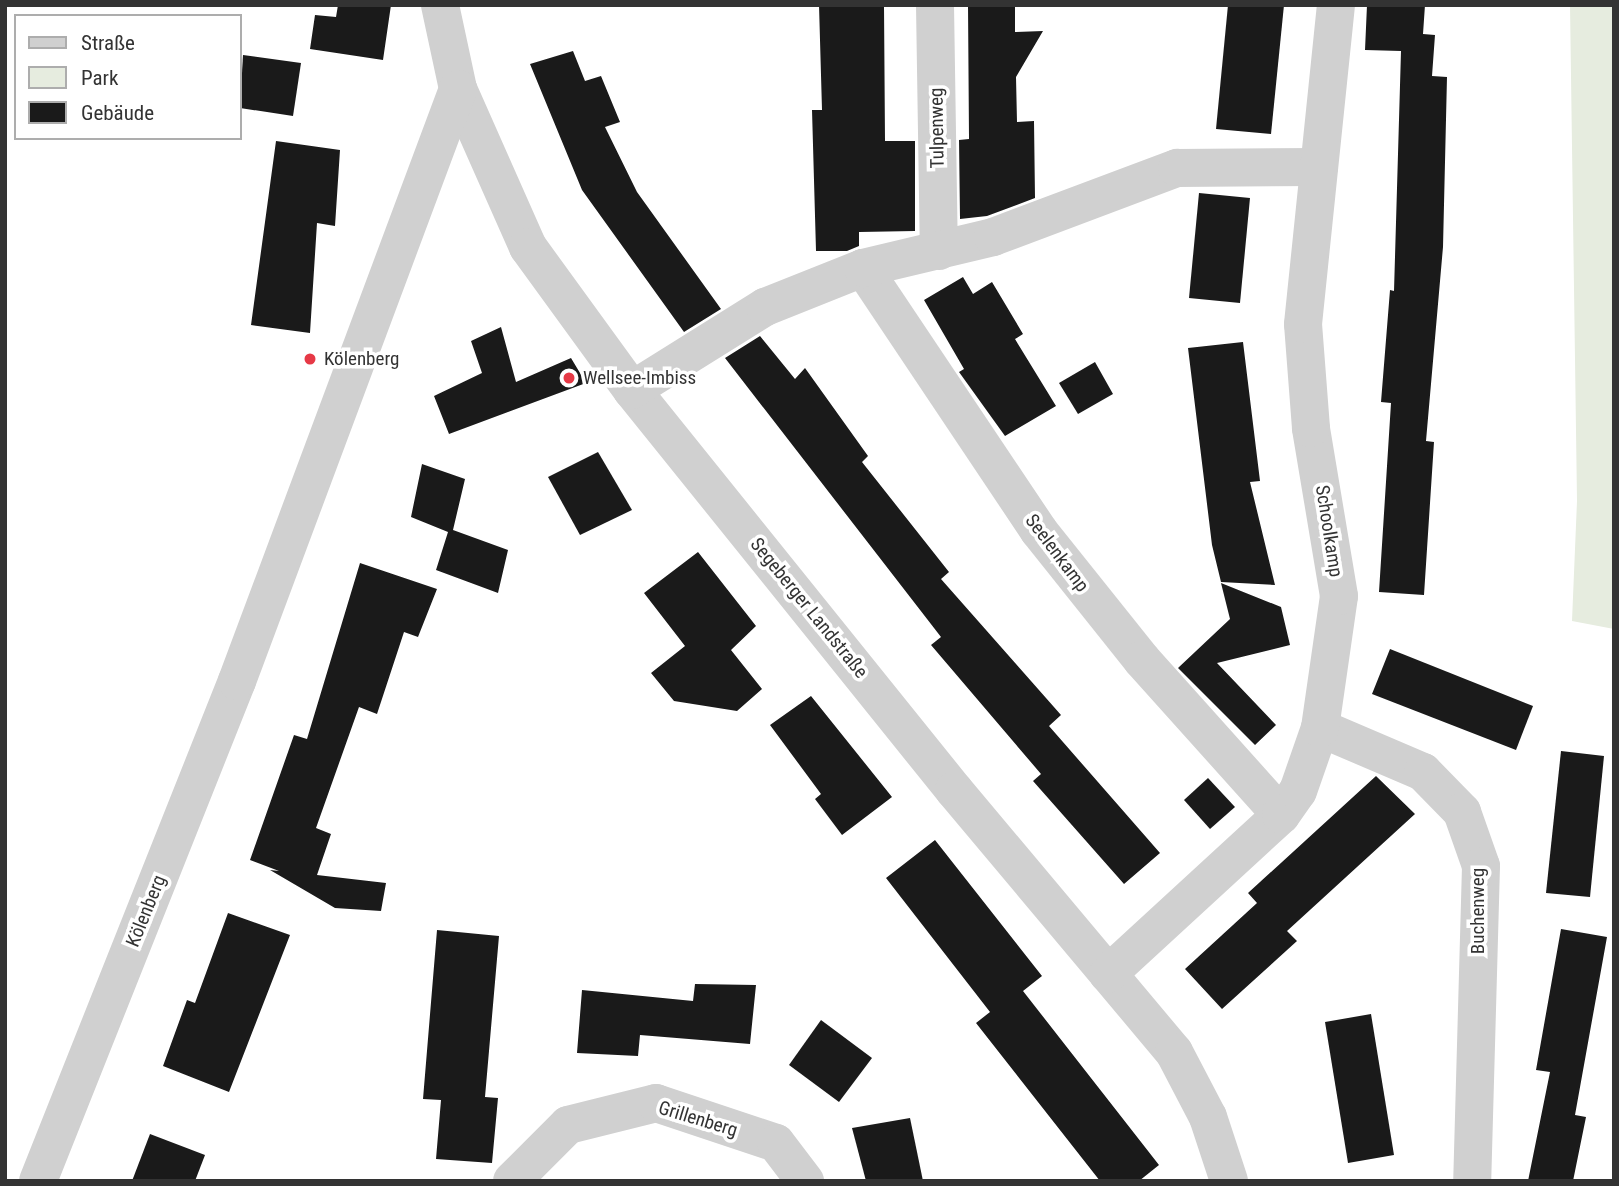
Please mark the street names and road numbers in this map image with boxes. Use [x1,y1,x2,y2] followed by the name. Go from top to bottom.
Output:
[925,87,949,169] street label: Tulpenweg
[1310,483,1348,579] street label: Schoolkamp
[1020,510,1094,596] street label: Seelenkamp
[745,533,873,683] street label: Segeberger Landstraße
[1467,868,1489,954] street label: Buchenweg
[121,872,171,950] street label: Kölenberg
[656,1096,740,1142] street label: Grillenberg

